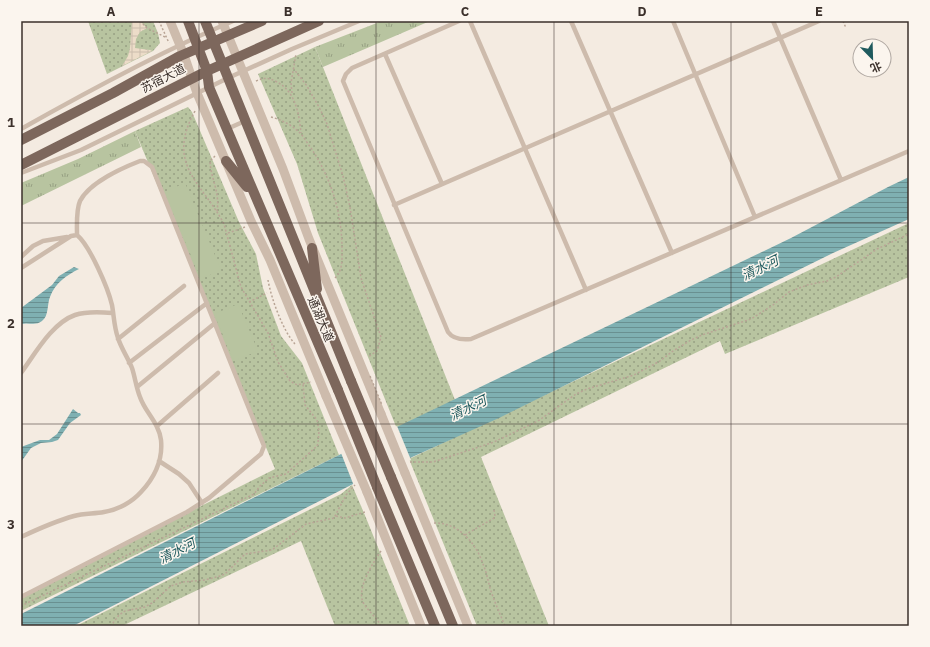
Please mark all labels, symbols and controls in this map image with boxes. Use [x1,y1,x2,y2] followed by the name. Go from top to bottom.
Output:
[107,3,116,20] text: A
[284,3,293,20] text: B
[461,3,470,20] text: C
[637,3,647,20] text: D
[815,3,823,20] text: E
[852,38,892,78] north arrow
[868,59,884,76] text: 北
[138,60,188,96] street label: 苏宿大道
[7,114,15,131] text: 1
[739,251,784,284] water label: 清水河
[305,294,337,344] street label: 通湖大道
[7,315,15,332] text: 2
[447,391,492,424] water label: 清水河
[7,516,15,533] text: 3
[156,533,201,567] water label: 清水河

